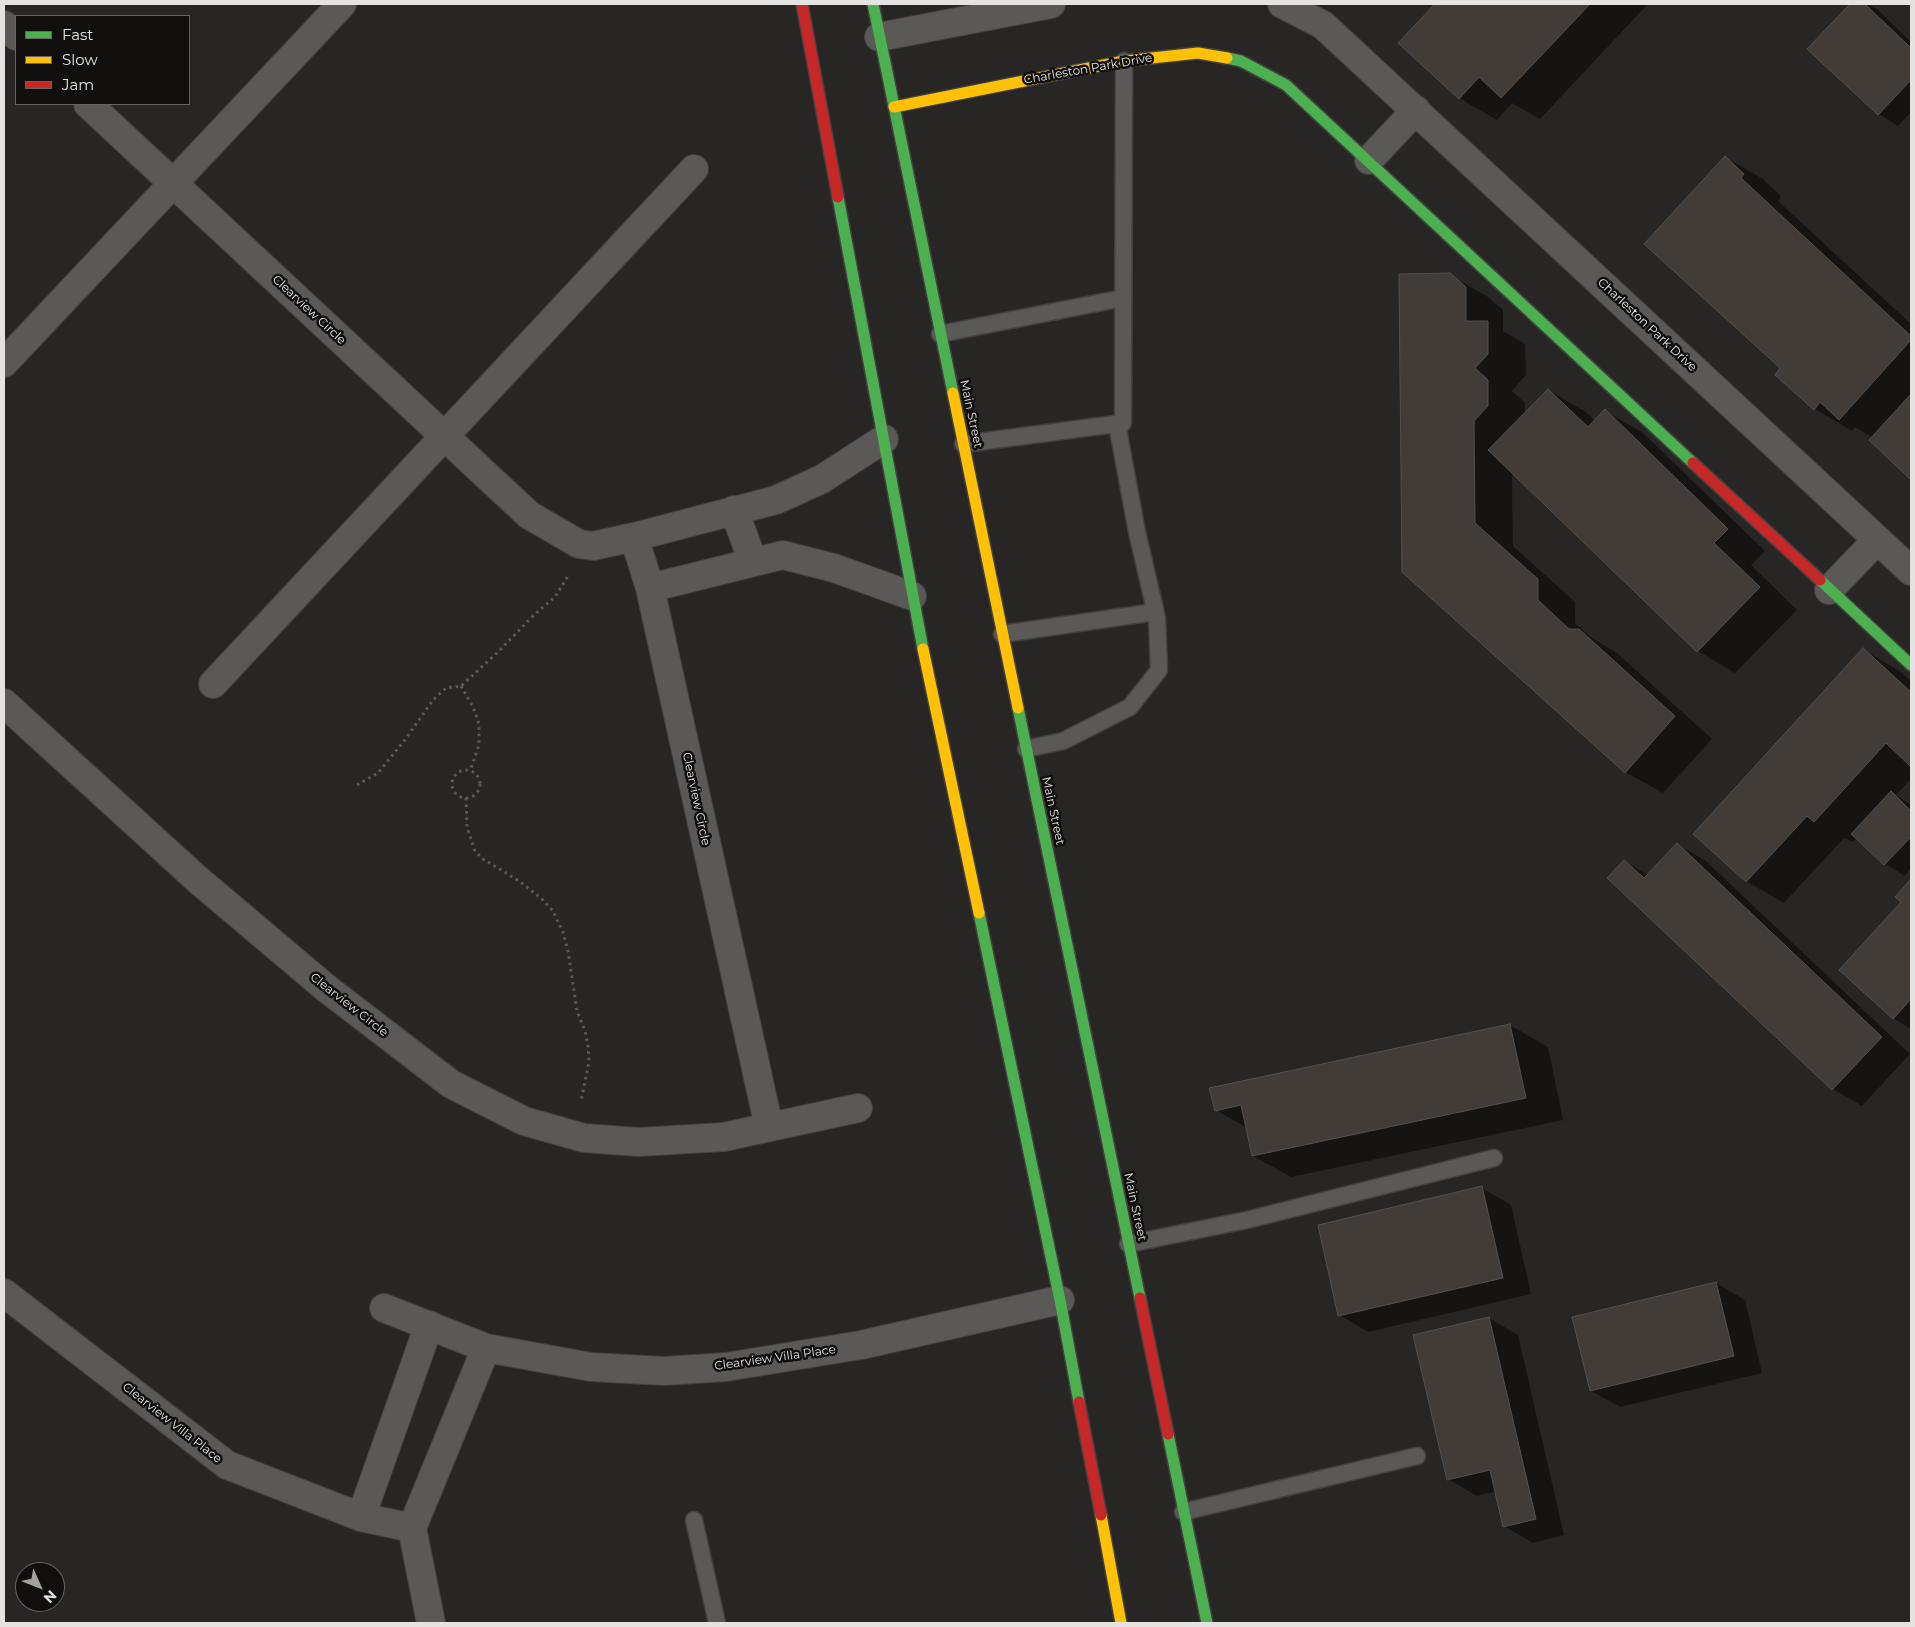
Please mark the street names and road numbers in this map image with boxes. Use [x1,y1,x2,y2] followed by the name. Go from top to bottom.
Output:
[1023,51,1153,87] street label: Charleston Park Drive
[269,272,349,348] street label: Clearview Circle
[1594,275,1700,375] street label: Charleston Park Drive
[957,379,985,449] street label: Main Street
[679,751,713,847] street label: Clearview Circle
[1039,776,1067,846] street label: Main Street
[307,970,391,1040] street label: Clearview Circle
[1121,1172,1149,1242] street label: Main Street
[713,1342,837,1374] street label: Clearview Villa Place
[119,1380,225,1466] street label: Clearview Villa Place

